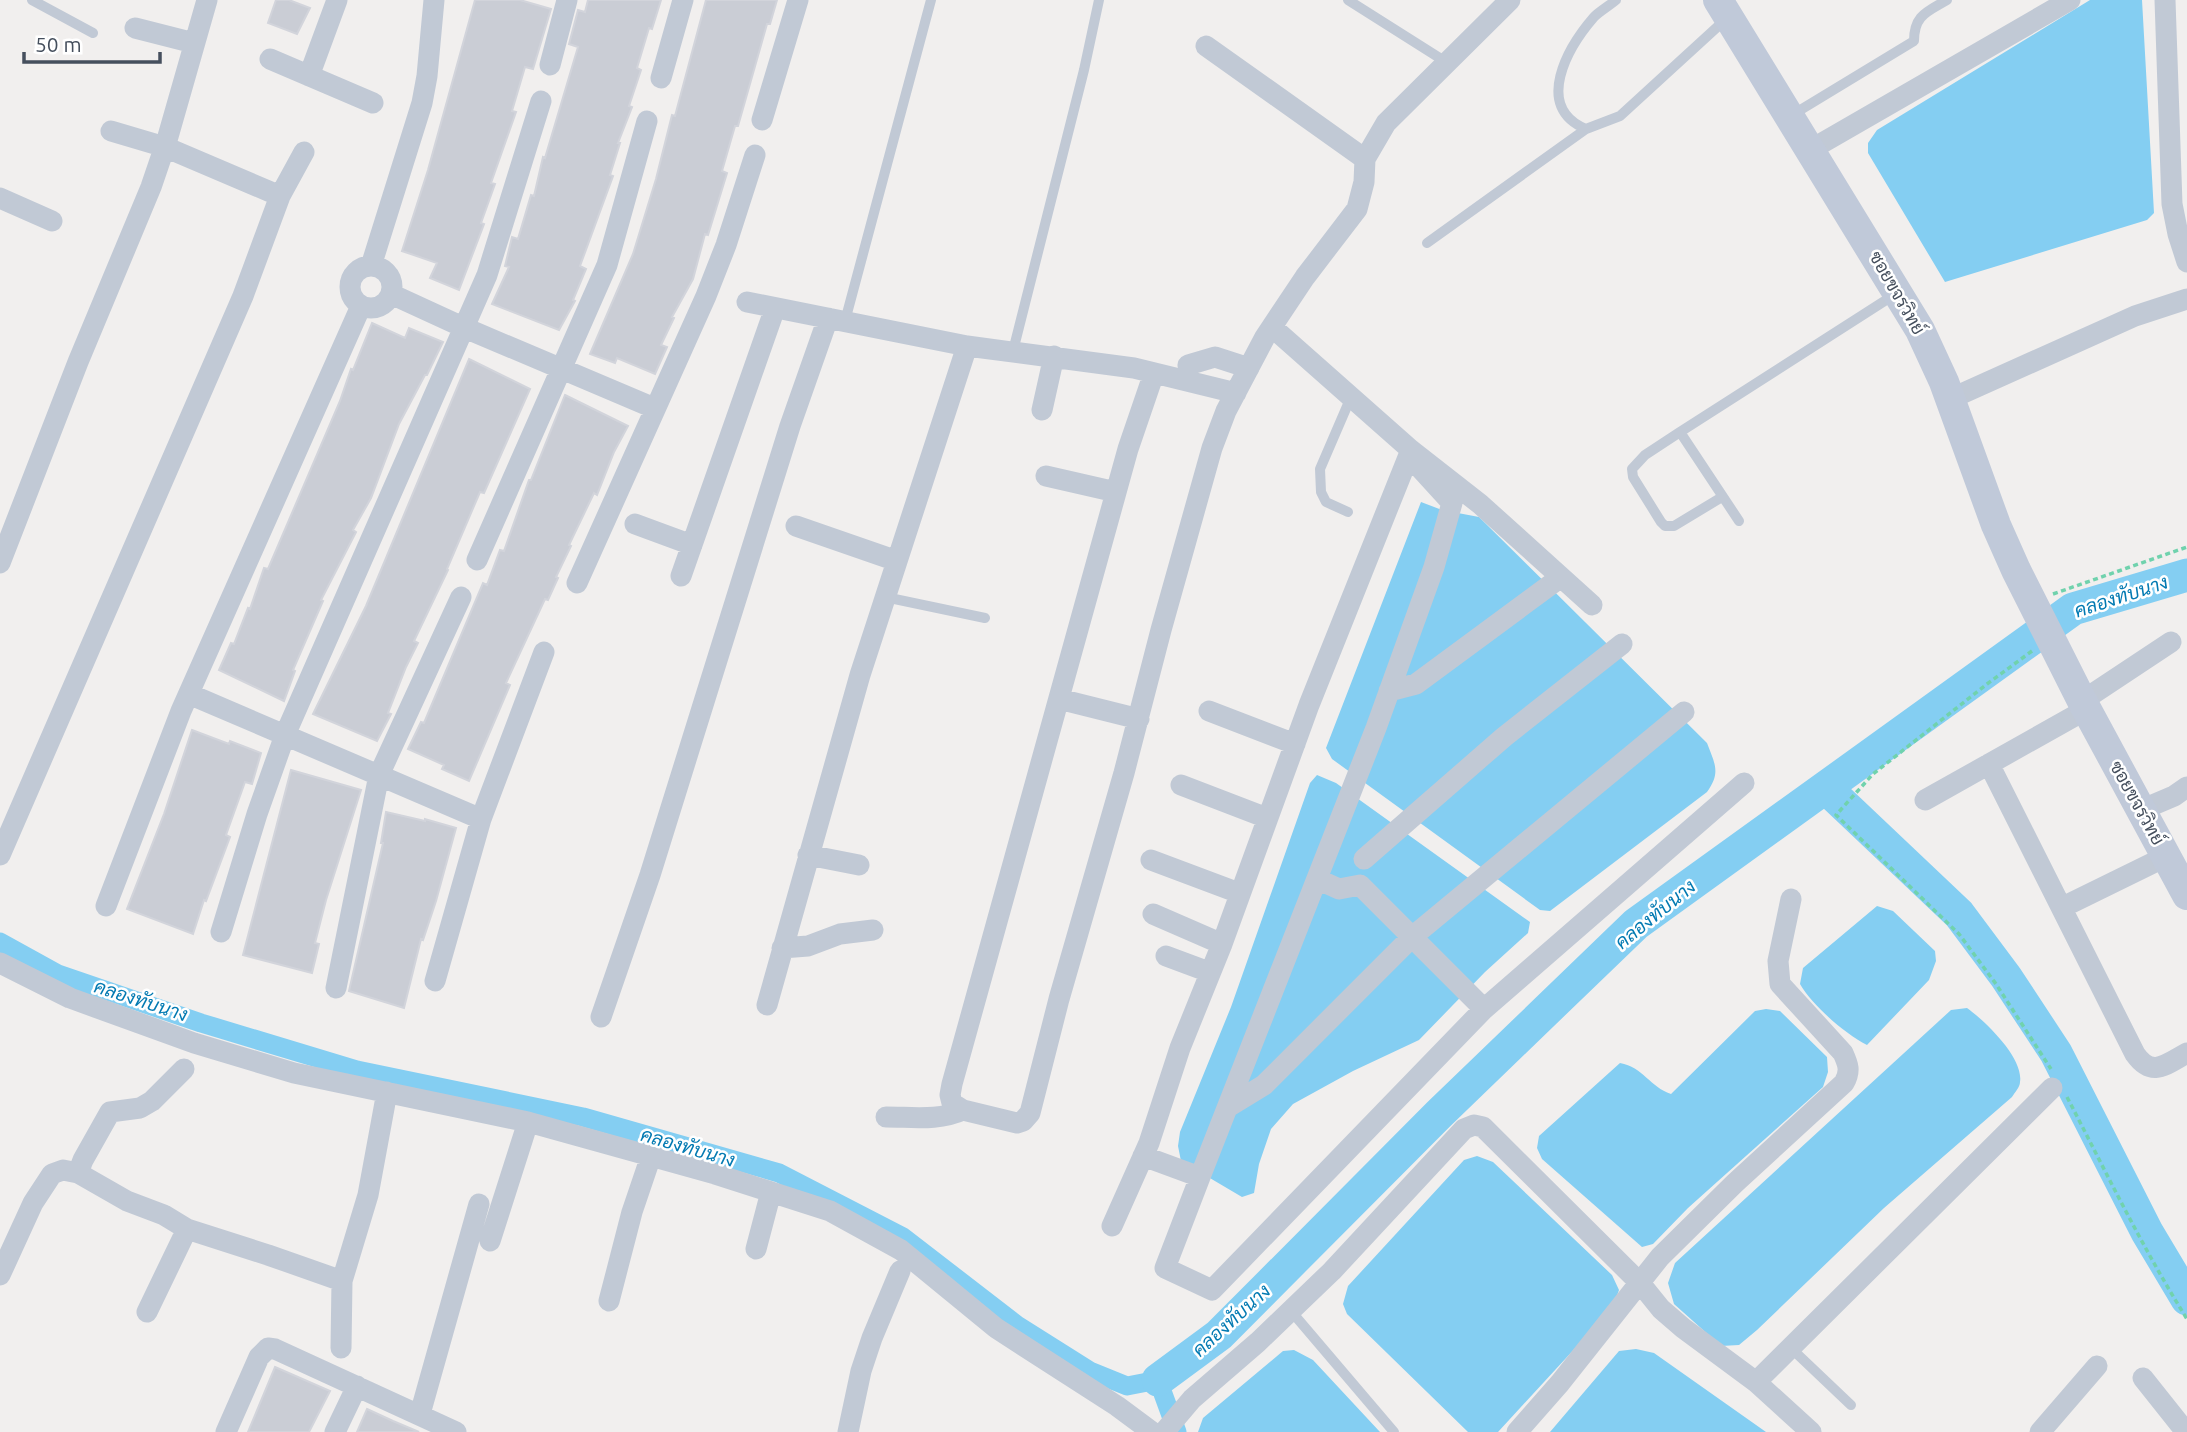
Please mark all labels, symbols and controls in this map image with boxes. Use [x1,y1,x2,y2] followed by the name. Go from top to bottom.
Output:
[24,21,161,65] scale bar
[35,32,82,56] text: 50 m
[1866,246,1931,338] street label: ซอยขจรวิทย์
[2071,570,2171,621] water label: คลองทับนาง
[2107,756,2171,848] street label: ซอยขจรวิทย์
[1610,875,1700,953] water label: คลองทับนาง
[91,975,191,1026] water label: คลองทับนาง
[638,1123,738,1171] water label: คลองทับนาง
[1188,1279,1275,1361] water label: คลองทับนาง

